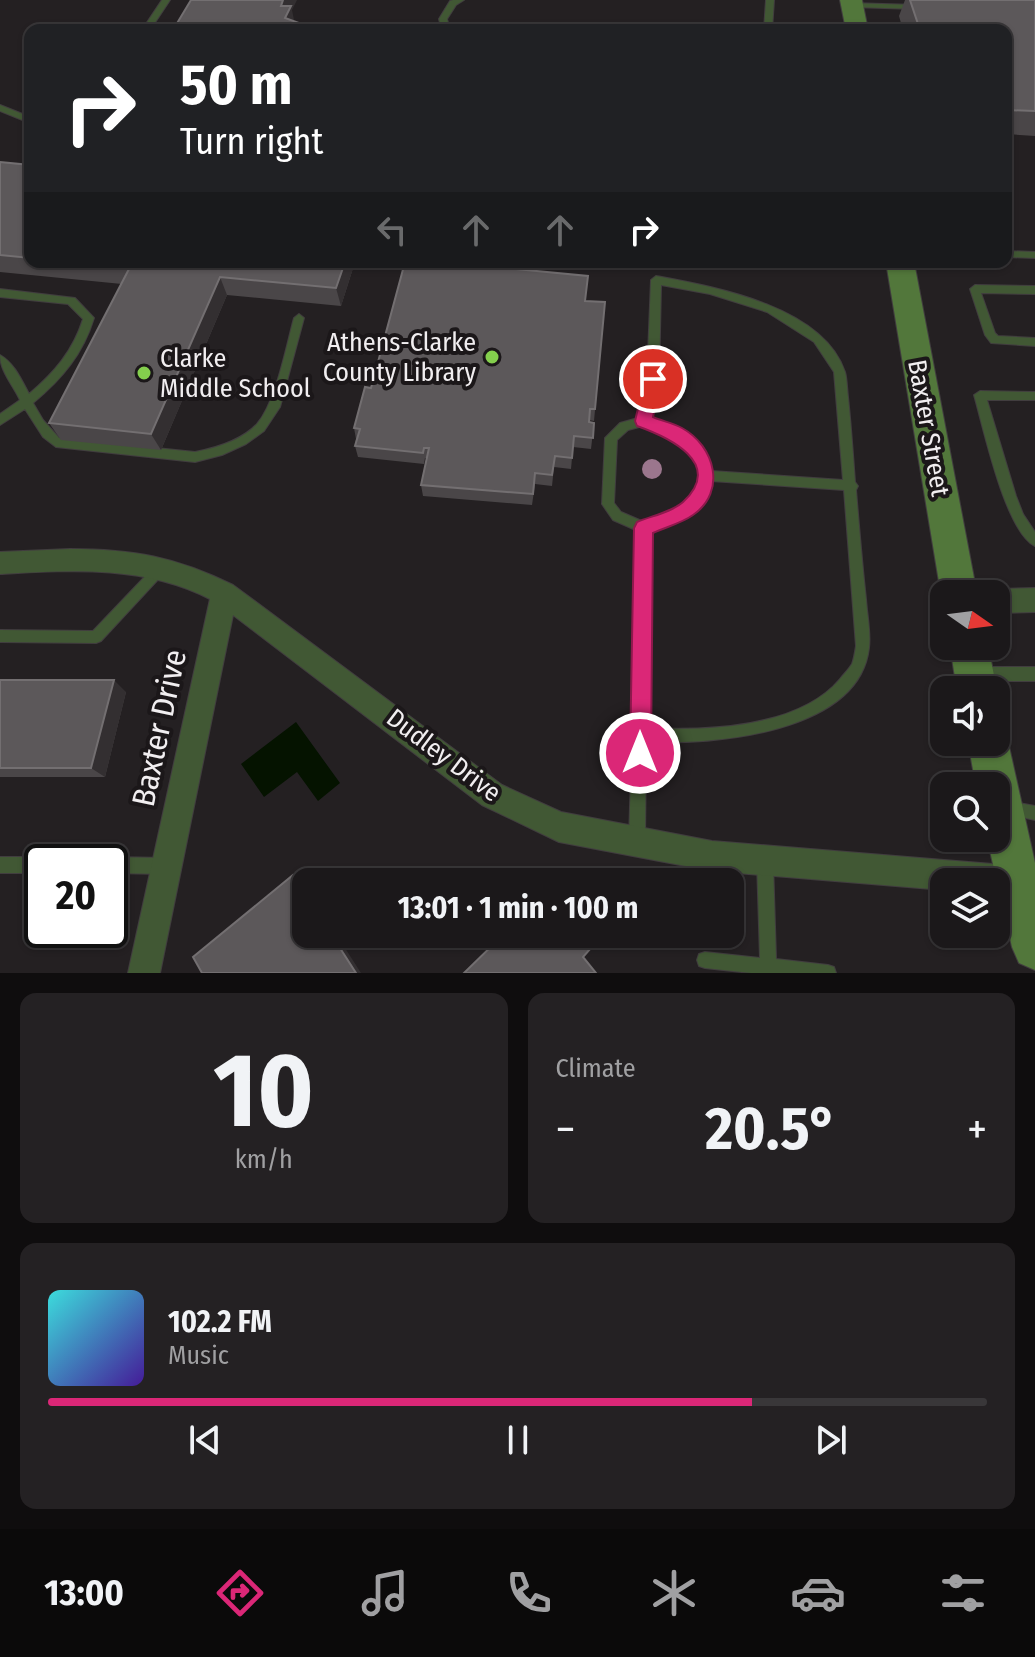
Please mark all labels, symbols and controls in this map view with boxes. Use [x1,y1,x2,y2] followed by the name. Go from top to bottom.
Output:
[180,52,292,119] text: 50 m
[48,56,152,160] icon: right
[180,120,323,164] text: Turn right
[370,208,414,252] icon: left
[454,208,498,252] icon: ahead
[538,208,582,252] icon: ahead
[622,208,666,252] icon: right
[323,327,476,388] place label: Athens-Clarke County Library
[160,343,311,404] place label: Clarke Middle School
[619,345,687,413] pin
[483,348,501,366] marker: Athens-Clarke County Library
[631,357,675,401] icon: arrive
[901,357,956,499] street label: Baxter Street
[135,364,153,382] marker: Clarke Middle School
[930,580,1010,660] north arrow
[930,580,1010,948] map controls
[124,646,194,810] street label: Baxter Drive
[930,676,1010,756] button: sound
[381,702,507,808] street label: Dudley Drive
[598,711,682,795] position arrow
[930,772,1010,852] button: search
[24,844,128,948] speed limit sign: 20
[930,868,1010,948] button: layers
[398,890,638,926] text: 13:01 · 1 min · 100 m
[213,1029,314,1154] text: 10
[556,1053,636,1084] text: Climate
[705,1093,837,1165] text: 20.5°
[556,1103,575,1156] text: −
[967,1103,987,1156] text: +
[235,1144,293,1175] text: km/h
[168,1304,272,1340] text: 102.2 FM
[168,1340,229,1371] text: Music
[183,1418,227,1462] icon: previous
[496,1418,540,1462] icon: pause
[809,1418,853,1462] icon: next
[212,1565,268,1621] icon: directions
[357,1565,413,1621] icon: music
[501,1565,557,1621] icon: phone
[646,1565,702,1621] icon: climate
[790,1565,846,1621] icon: car
[935,1565,991,1621] icon: filters
[44,1571,124,1615] text: 13:00

